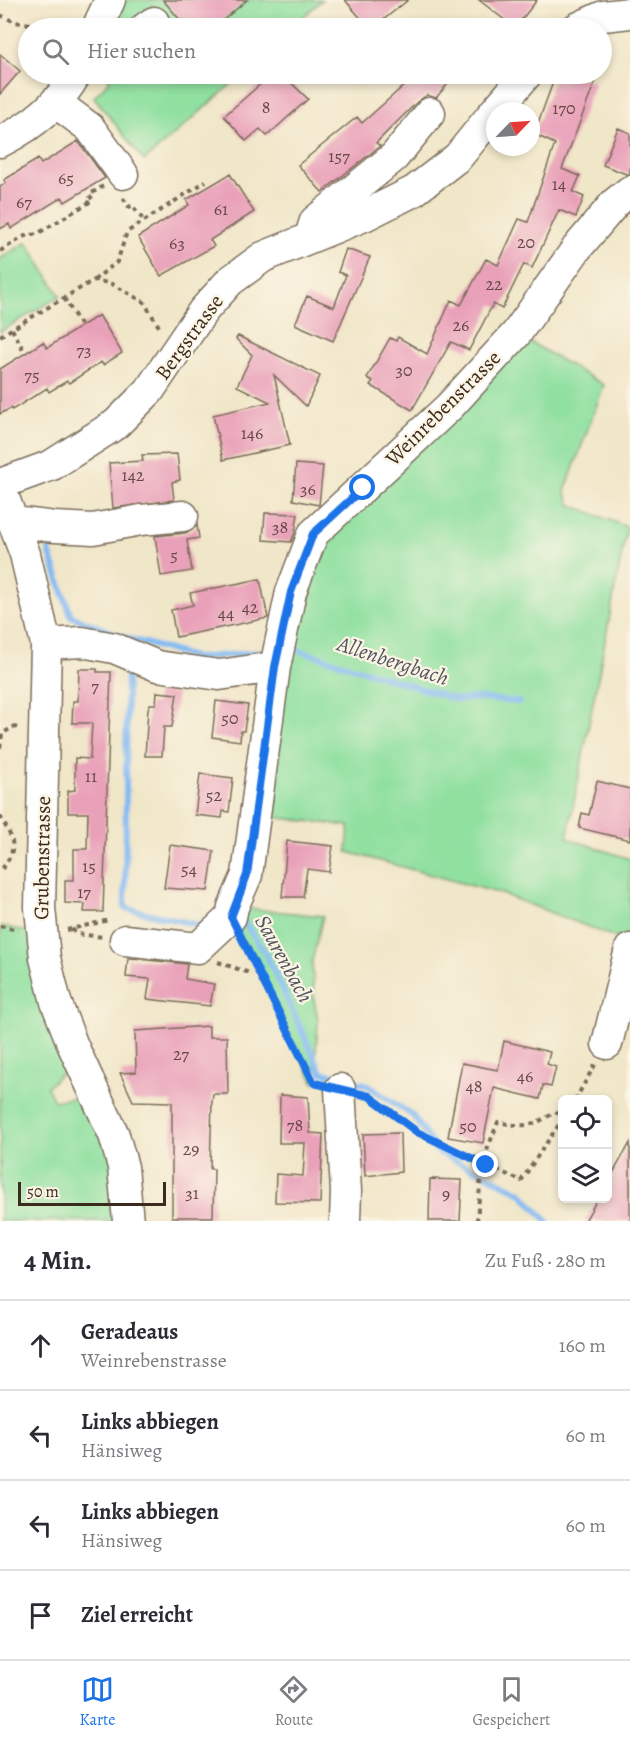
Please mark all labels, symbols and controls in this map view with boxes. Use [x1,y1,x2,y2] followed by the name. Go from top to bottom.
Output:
[18,18,612,84] search box
[39,35,72,68] icon: search
[87,36,196,66] text: Hier suchen
[262,95,270,119] house number: 8
[552,96,576,120] house number: 170
[486,102,540,156] north arrow
[328,144,350,168] house number: 157
[58,166,74,190] house number: 65
[552,172,566,196] house number: 14
[16,190,32,214] house number: 67
[214,197,228,221] house number: 61
[517,230,535,254] house number: 20
[169,231,185,255] house number: 63
[485,272,503,296] house number: 22
[148,288,230,386] street label: Bergstrasse
[453,313,469,337] house number: 26
[76,338,92,362] house number: 73
[378,344,507,473] street label: Weinrebenstrasse
[395,358,413,382] house number: 30
[24,363,40,387] house number: 75
[241,421,263,445] house number: 146
[122,463,145,487] house number: 142
[349,474,375,500] route start
[300,477,316,501] house number: 36
[272,515,288,539] house number: 38
[170,543,178,567] house number: 5
[242,595,259,619] house number: 42
[218,601,234,625] house number: 44
[333,629,452,693] water label: Allenbergbach
[91,674,99,698] house number: 7
[221,706,239,730] house number: 50
[85,764,97,788] house number: 11
[206,783,223,807] house number: 52
[27,796,57,920] street label: Grubenstrasse
[82,854,96,878] house number: 15
[181,857,197,881] house number: 54
[77,880,91,904] house number: 17
[248,910,320,1008] water label: Saurenbach
[173,1042,189,1066] house number: 27
[517,1064,533,1088] house number: 46
[466,1074,482,1098] house number: 48
[558,1095,612,1203] map controls
[558,1095,612,1149] button: locate
[287,1113,303,1137] house number: 78
[459,1114,477,1138] house number: 50
[183,1137,199,1161] house number: 29
[558,1149,612,1203] button: layers
[472,1151,498,1177] route end
[18,1179,166,1206] scale bar
[27,1181,59,1203] text: 50 m
[185,1181,199,1205] house number: 31
[442,1182,450,1206] house number: 9
[24,1243,92,1278] text: 4 Min.
[485,1247,606,1274] text: Zu Fuß · 280 m
[81,1317,178,1347] text: Geradeaus
[24,1329,57,1362] icon: ahead
[559,1332,606,1359] text: 160 m
[81,1347,227,1374] text: Weinrebenstrasse
[81,1407,219,1437] text: Links abbiegen
[24,1419,57,1452] icon: left
[566,1422,606,1449] text: 60 m
[81,1437,162,1464] text: Hänsiweg
[81,1497,219,1527] text: Links abbiegen
[24,1509,57,1542] icon: left
[566,1512,606,1539] text: 60 m
[81,1527,162,1554] text: Hänsiweg
[24,1599,57,1632] icon: arrive
[81,1600,193,1630] text: Ziel erreicht
[80,1673,116,1731] tab: Karte
[275,1673,313,1731] tab: Route
[472,1673,550,1731] tab: Gespeichert

